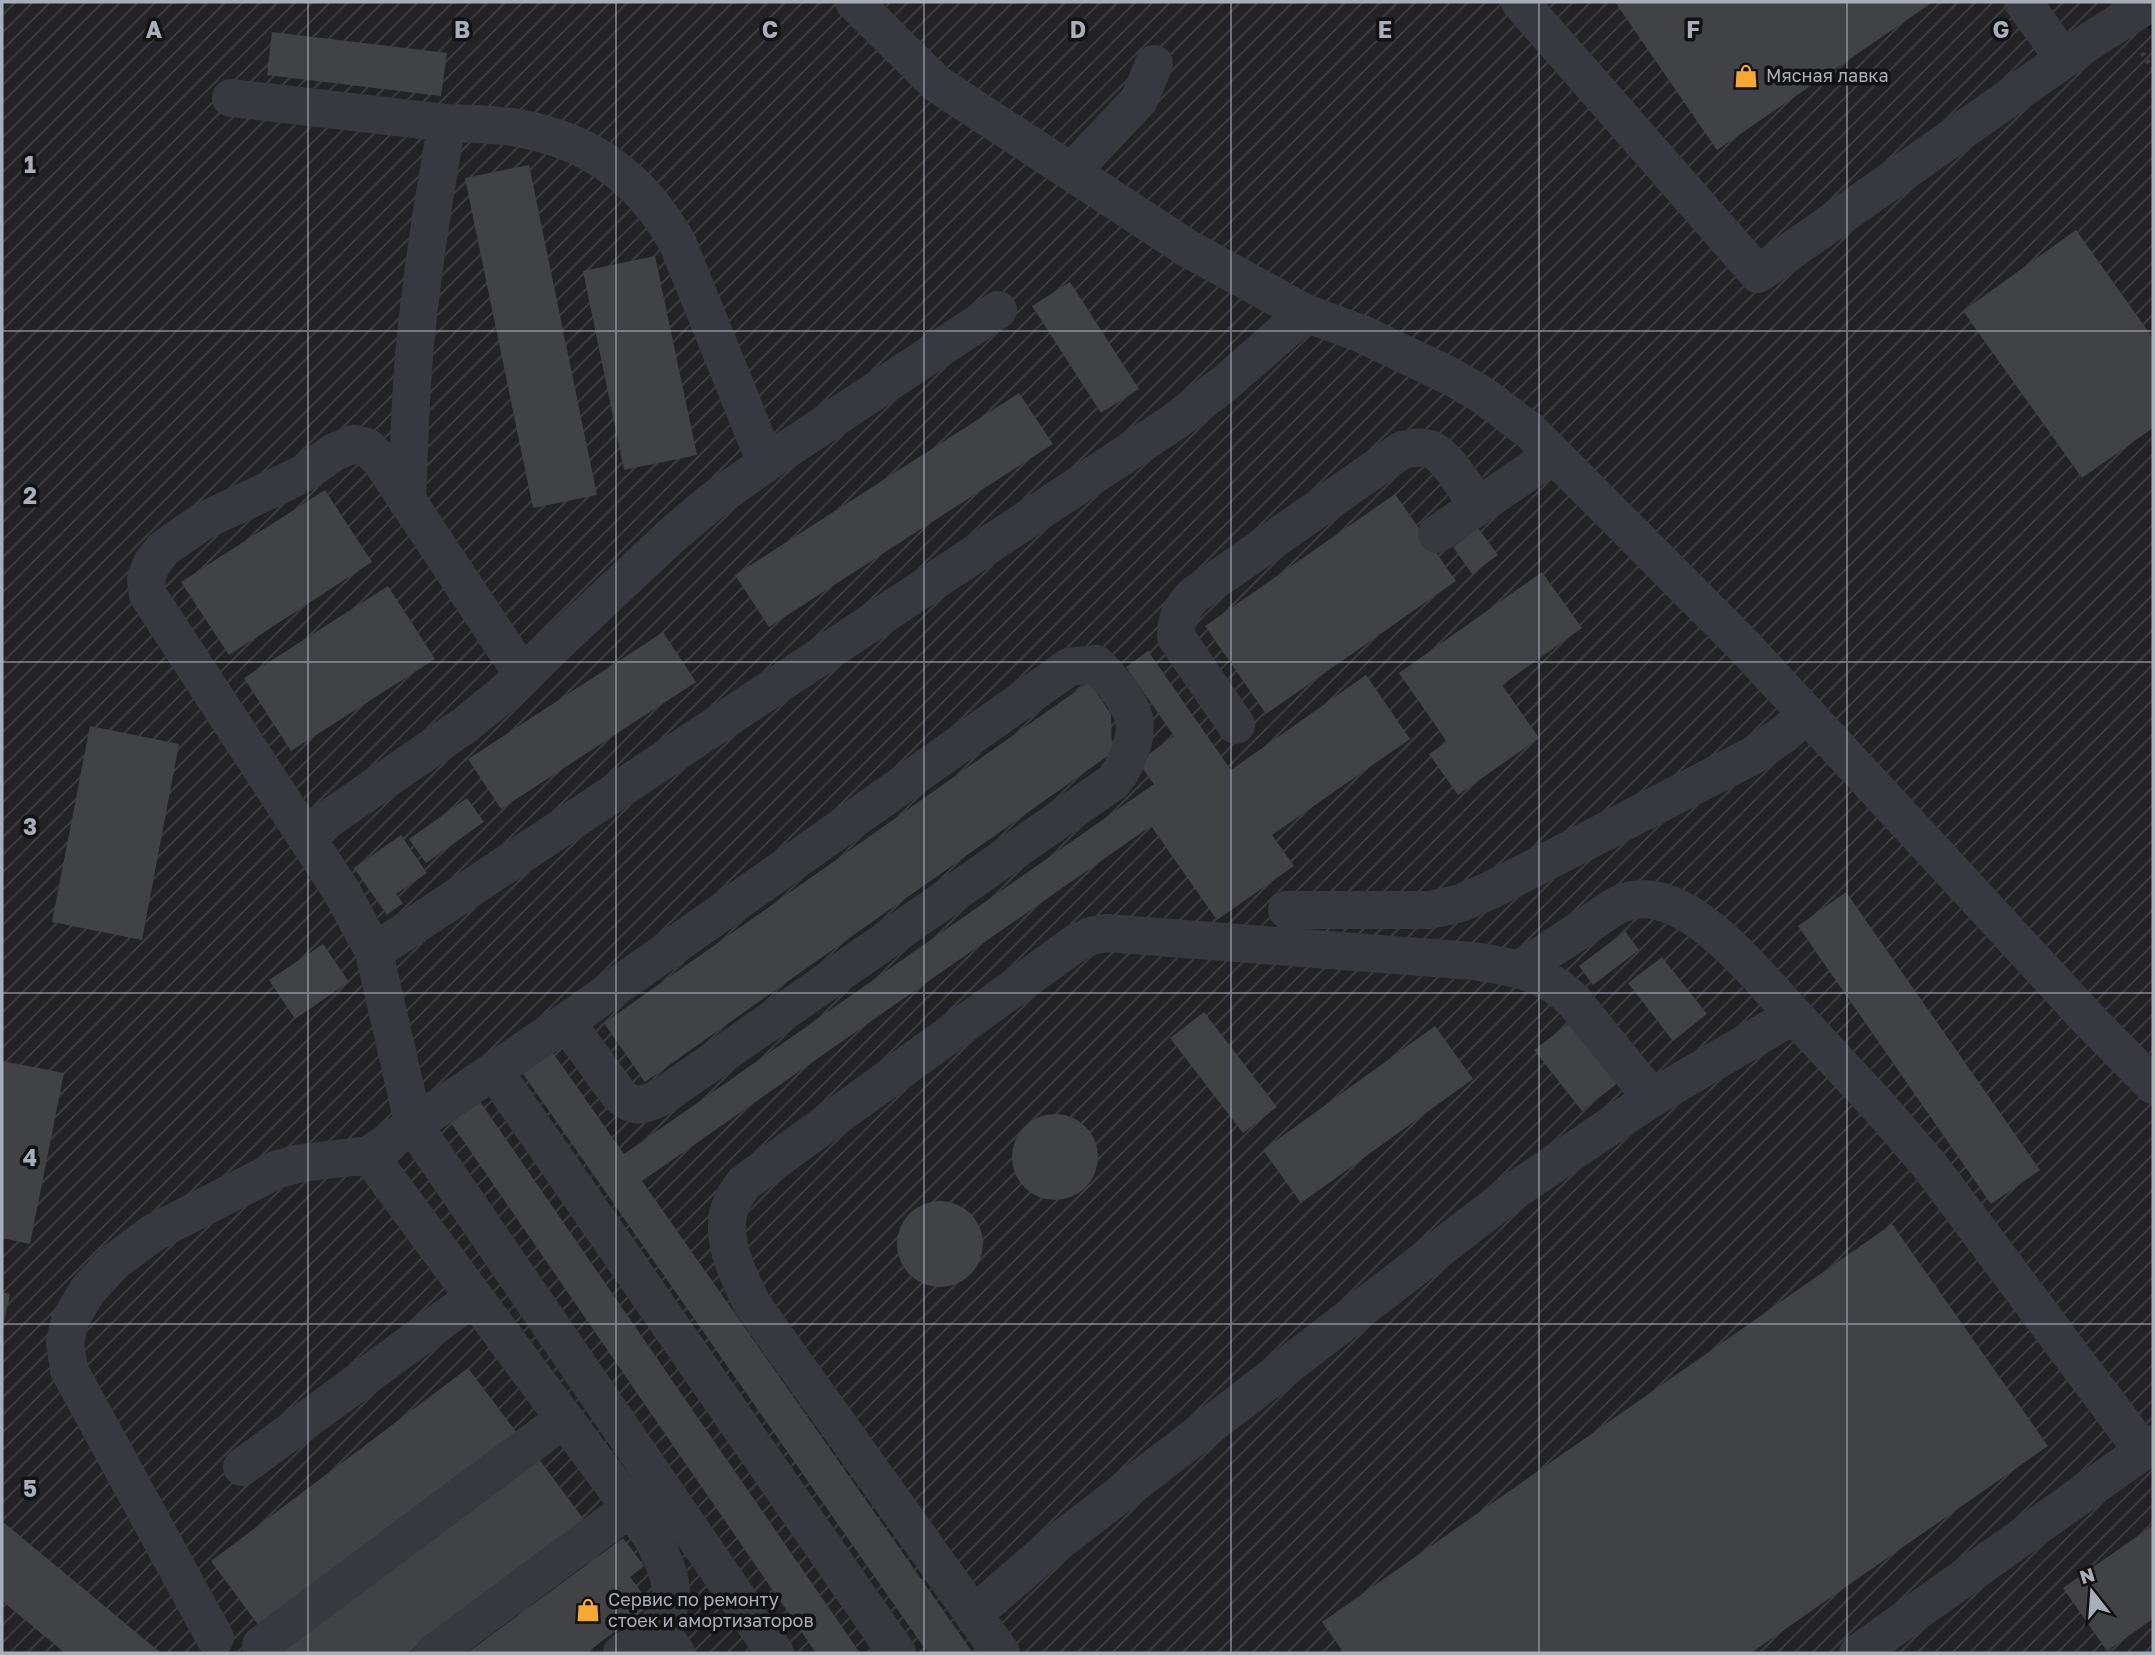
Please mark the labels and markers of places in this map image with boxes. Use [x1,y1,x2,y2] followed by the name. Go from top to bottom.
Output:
[1732,62,1760,90] shop icon: Мясная лавка
[1766,64,1889,86] place label: Мясная лавка
[608,1588,814,1631] place label: Сервис по ремонту стоек и амортизаторов
[574,1596,602,1624] shop icon: Сервис по ремонту стоек и амортизаторов

